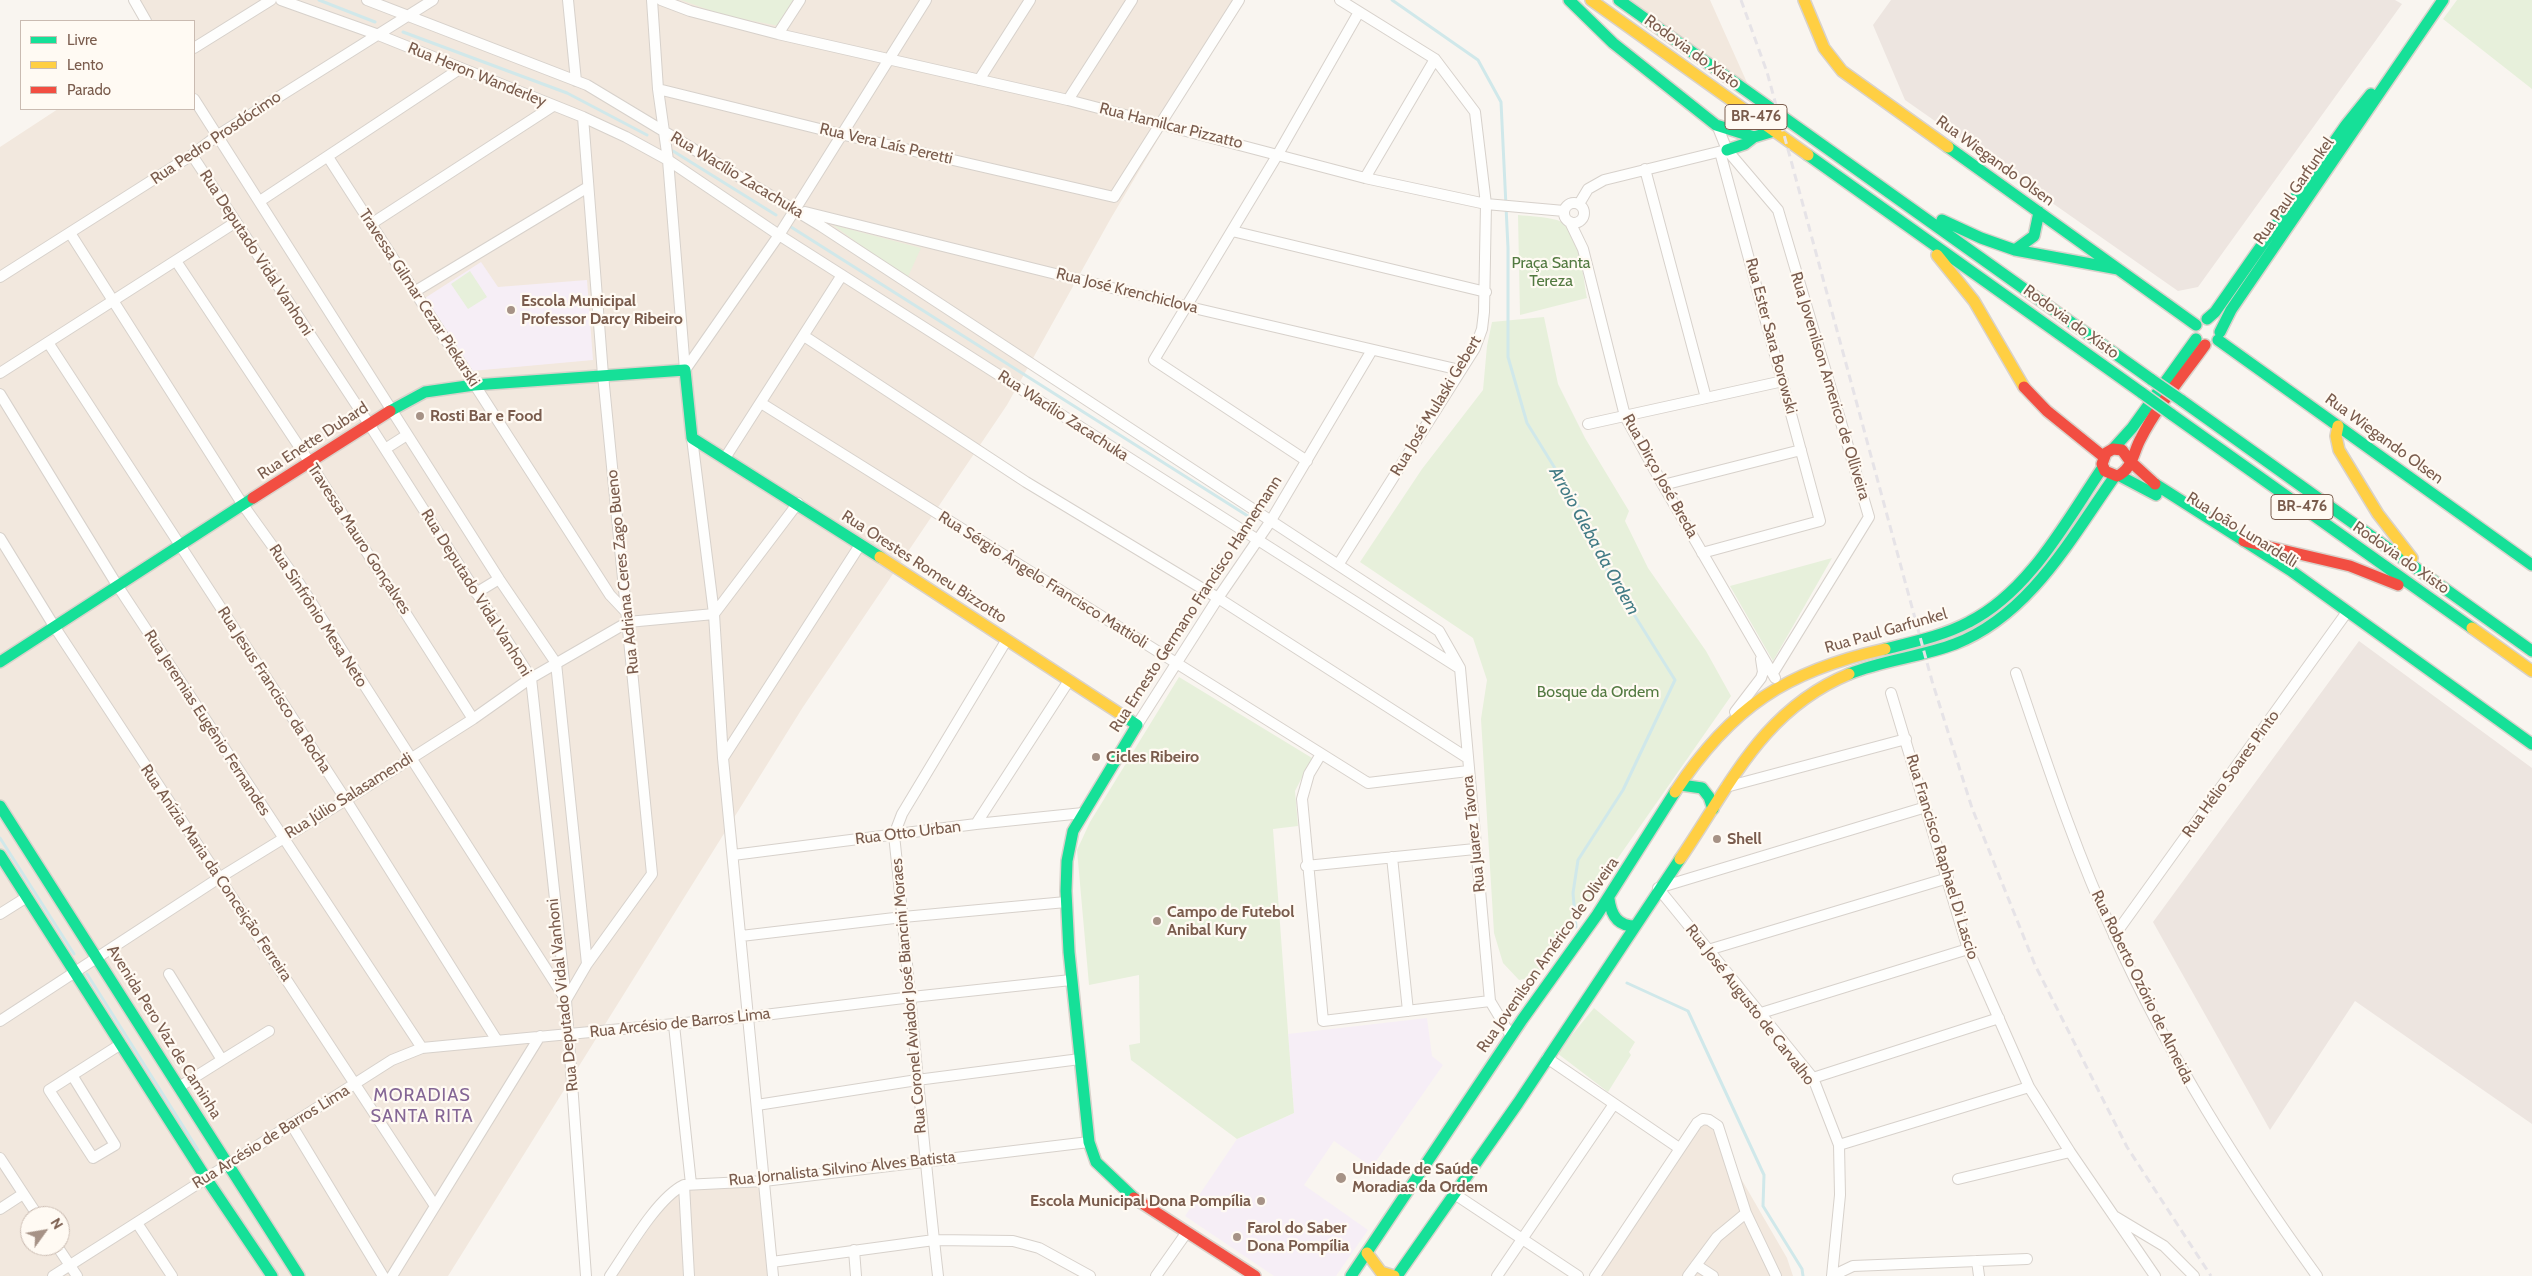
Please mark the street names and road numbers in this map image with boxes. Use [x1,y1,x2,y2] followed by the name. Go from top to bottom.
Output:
[1640,11,1744,93] street label: Rodovia do Xisto
[405,38,549,112] street label: Rua Heron Wanderley
[147,87,285,189] street label: Rua Pedro Prosdócimo
[1097,99,1245,153] street label: Rua Hamilcar Pizzatto
[1725,104,1787,130] road number: BR-476
[1932,112,2058,210] street label: Rua Wiegando Olsen
[818,119,954,169] street label: Rua Vera Laís Peretti
[667,128,807,222] street label: Rua Wacílio Zacachuka
[2250,134,2338,248] street label: Rua Paul Garfunkel
[195,166,317,340] street label: Rua Deputado Vidal Vanhoni
[354,206,484,390] street label: Travessa Gilmar Cezar Piekarski
[1741,256,1801,416] street label: Rua Ester Sara Borowski
[1054,264,1200,318] street label: Rua José Krenchiclova
[1786,270,1874,502] street label: Rua Jovenilson Americo de Olliveira
[2019,281,2123,363] street label: Rodovia do Xisto
[1387,332,1485,480] street label: Rua José Mulaski Gebert
[994,367,1132,465] street label: Rua Wacílio Zacachuka
[2321,390,2447,488] street label: Rua Wiegando Olsen
[254,398,372,484] street label: Rua Enette Dubard
[1618,411,1702,541] street label: Rua Dirço José Breda
[303,460,415,618] street label: Travessa Mauro Gonçalves
[603,469,643,675] street label: Rua Adriana Ceres Zago Bueno
[1106,472,1286,736] street label: Rua Ernesto Germano Francisco Hannemann
[2183,488,2301,572] street label: Rua João Lunardelli
[2271,494,2333,520] road number: BR-476
[416,506,536,680] street label: Rua Deputado Vidal Vanhoni
[838,506,1010,628] street label: Rua Orestes Romeu Bizzotto
[935,507,1151,653] street label: Rua Sérgio Ângelo Francisco Mattioli
[2349,518,2453,598] street label: Rodovia do Xisto
[265,541,371,691] street label: Rua Sinfrônio Mesa Neto
[213,603,335,777] street label: Rua Jesus Francisco da Rocha
[1823,604,1949,658] street label: Rua Paul Garfunkel
[140,627,274,819] street label: Rua Jeremias Eugênio Fernandes
[2178,707,2284,841] street label: Rua Hélio Soares Pinto
[281,749,417,843] street label: Rua Júlio Salasamendi
[1902,752,1982,962] street label: Rua Francisco Raphael Di Lascio
[136,761,296,985] street label: Rua Anízia Maria da Conceição Ferreira
[1458,775,1490,893] street label: Rua Juarez Távora
[854,817,962,849] street label: Rua Otto Urban
[1473,854,1623,1056] street label: Rua Jovenilson Américo de Oliveira
[887,857,931,1135] street label: Rua Coronel Aviador José Biancini Moraes
[2087,887,2197,1087] street label: Rua Roberto Ozório de Almeida
[543,898,583,1092] street label: Rua Deputado Vidal Vanhoni
[1681,921,1819,1089] street label: Rua José Augusto de Carvalho
[103,942,225,1122] street label: Avenida Pero Vaz de Caminha
[589,1004,771,1042] street label: Rua Arcésio de Barros Lima
[189,1081,353,1193] street label: Rua Arcésio de Barros Lima
[728,1148,956,1190] street label: Rua Jornalista Silvino Alves Batista

